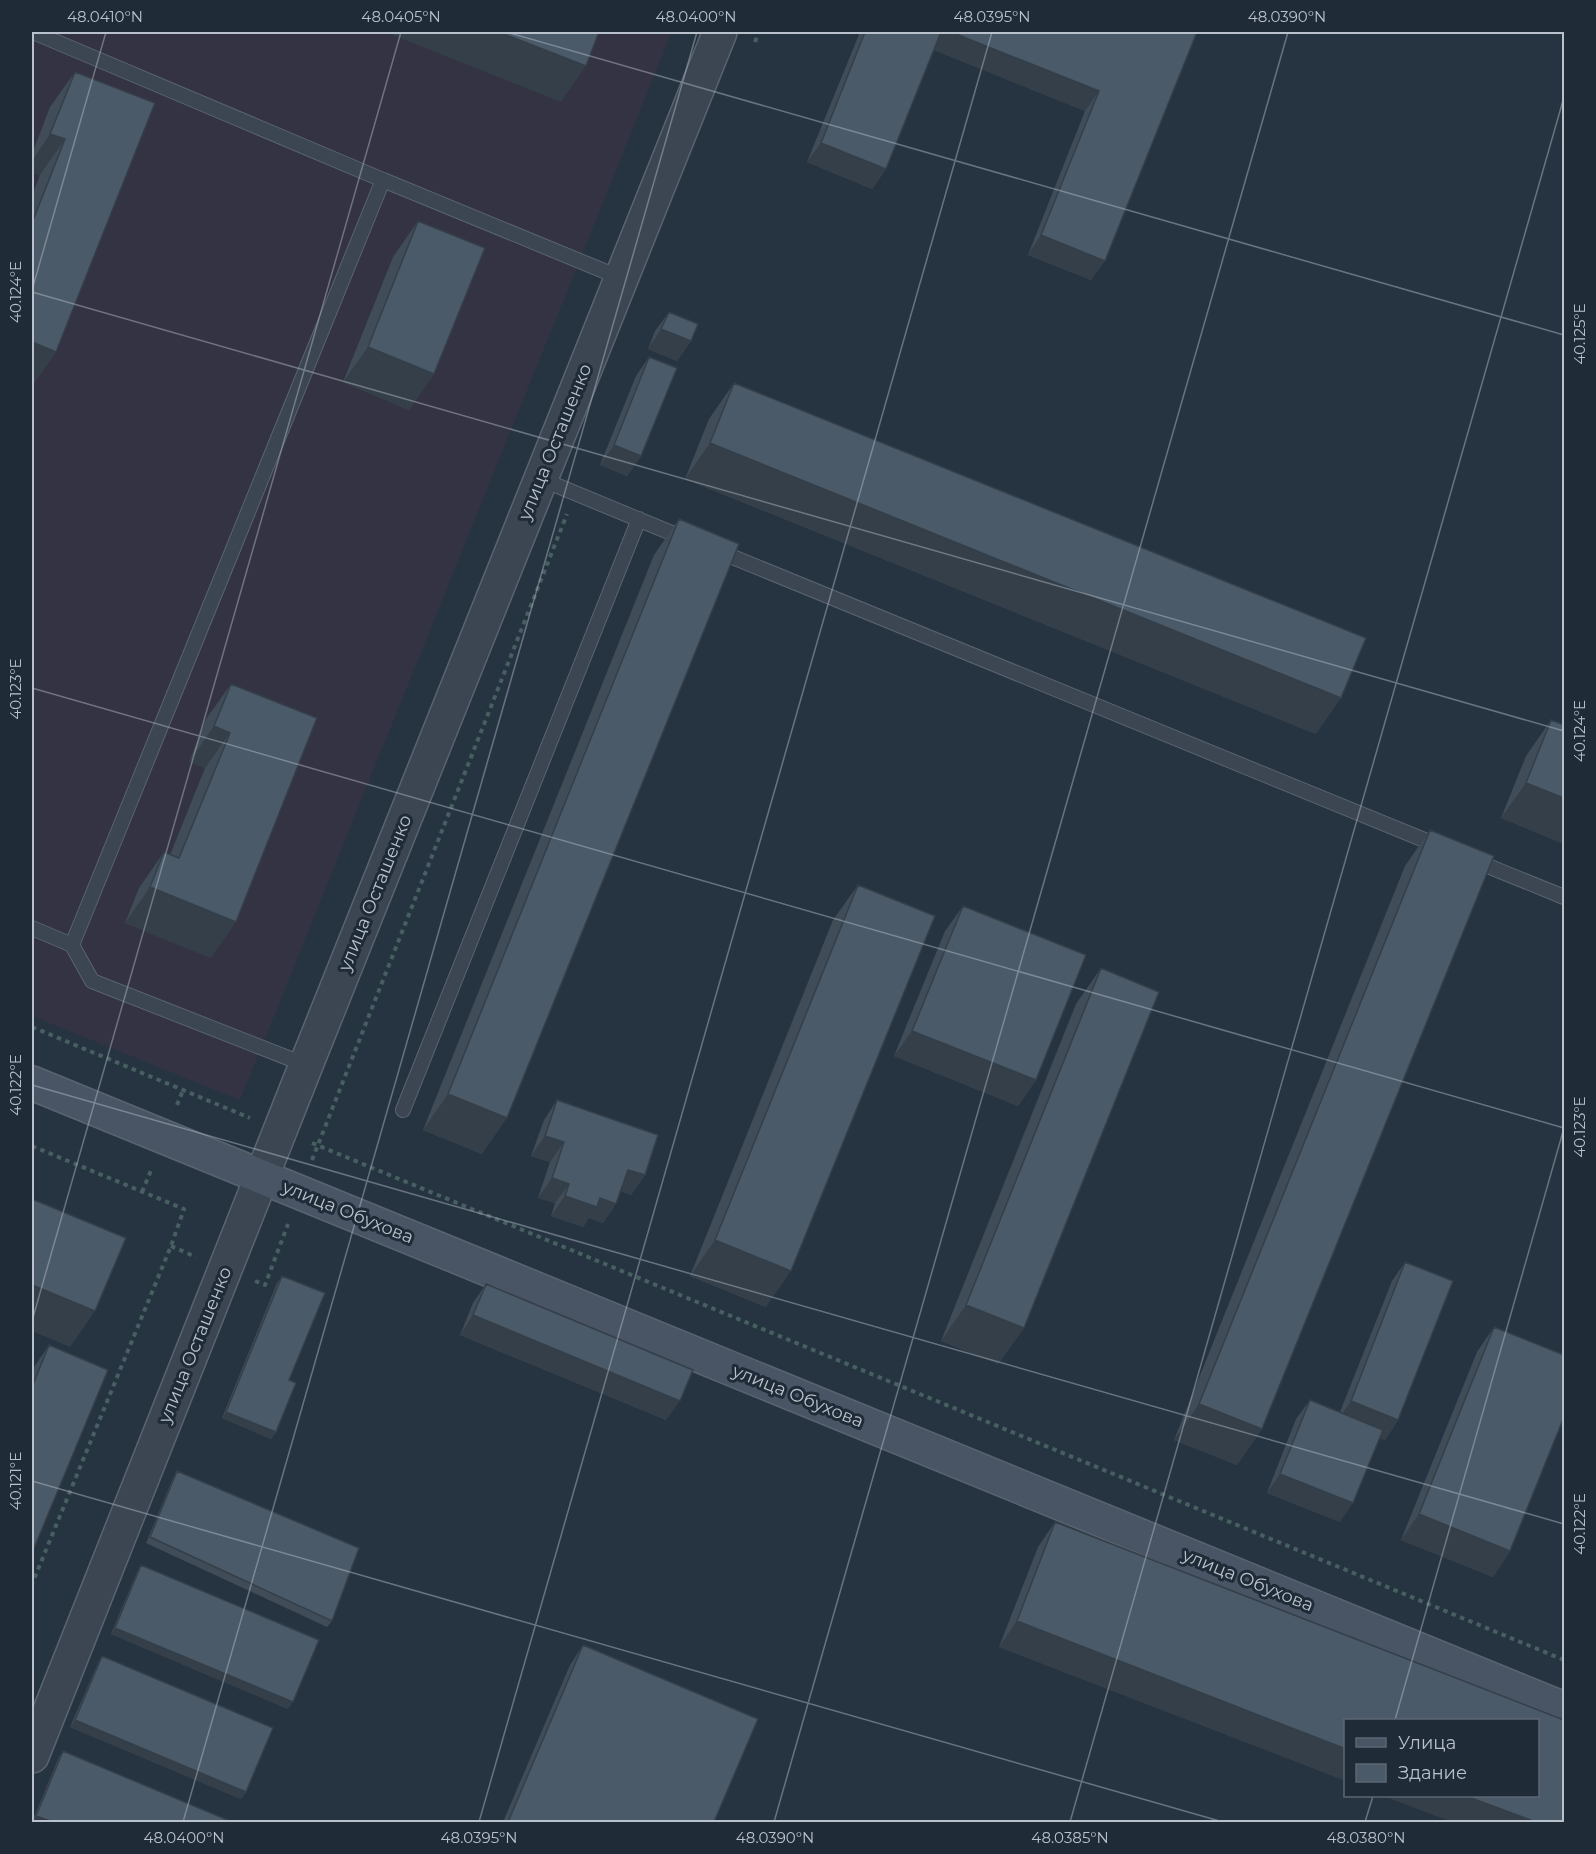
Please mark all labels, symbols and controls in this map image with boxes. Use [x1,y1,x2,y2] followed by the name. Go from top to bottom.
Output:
[67,7,143,26] text: 48.0410°N
[361,7,441,26] text: 48.0405°N
[655,7,737,26] text: 48.0400°N
[954,7,1030,26] text: 48.0395°N
[1248,7,1326,26] text: 48.0390°N
[6,261,25,323] text: 40.124°E
[1570,303,1589,365] text: 40.125°E
[513,361,596,524] street label: улица Осташенко
[6,658,25,720] text: 40.123°E
[1570,700,1589,762] text: 40.124°E
[333,812,416,975] street label: улица Осташенко
[6,1054,25,1116] text: 40.122°E
[1570,1096,1589,1158] text: 40.123°E
[278,1175,417,1248] street label: улица Обухова
[153,1264,236,1427] street label: улица Осташенко
[728,1359,867,1432] street label: улица Обухова
[6,1452,25,1510] text: 40.121°E
[1570,1493,1589,1555] text: 40.122°E
[1178,1543,1317,1616] street label: улица Обухова
[1344,1719,1539,1797] legend
[1398,1732,1456,1754] text: Улица
[1398,1762,1467,1784] text: Здание
[143,1828,225,1847] text: 48.0400°N
[441,1828,517,1847] text: 48.0395°N
[736,1828,814,1847] text: 48.0390°N
[1031,1828,1109,1847] text: 48.0385°N
[1326,1828,1406,1847] text: 48.0380°N

